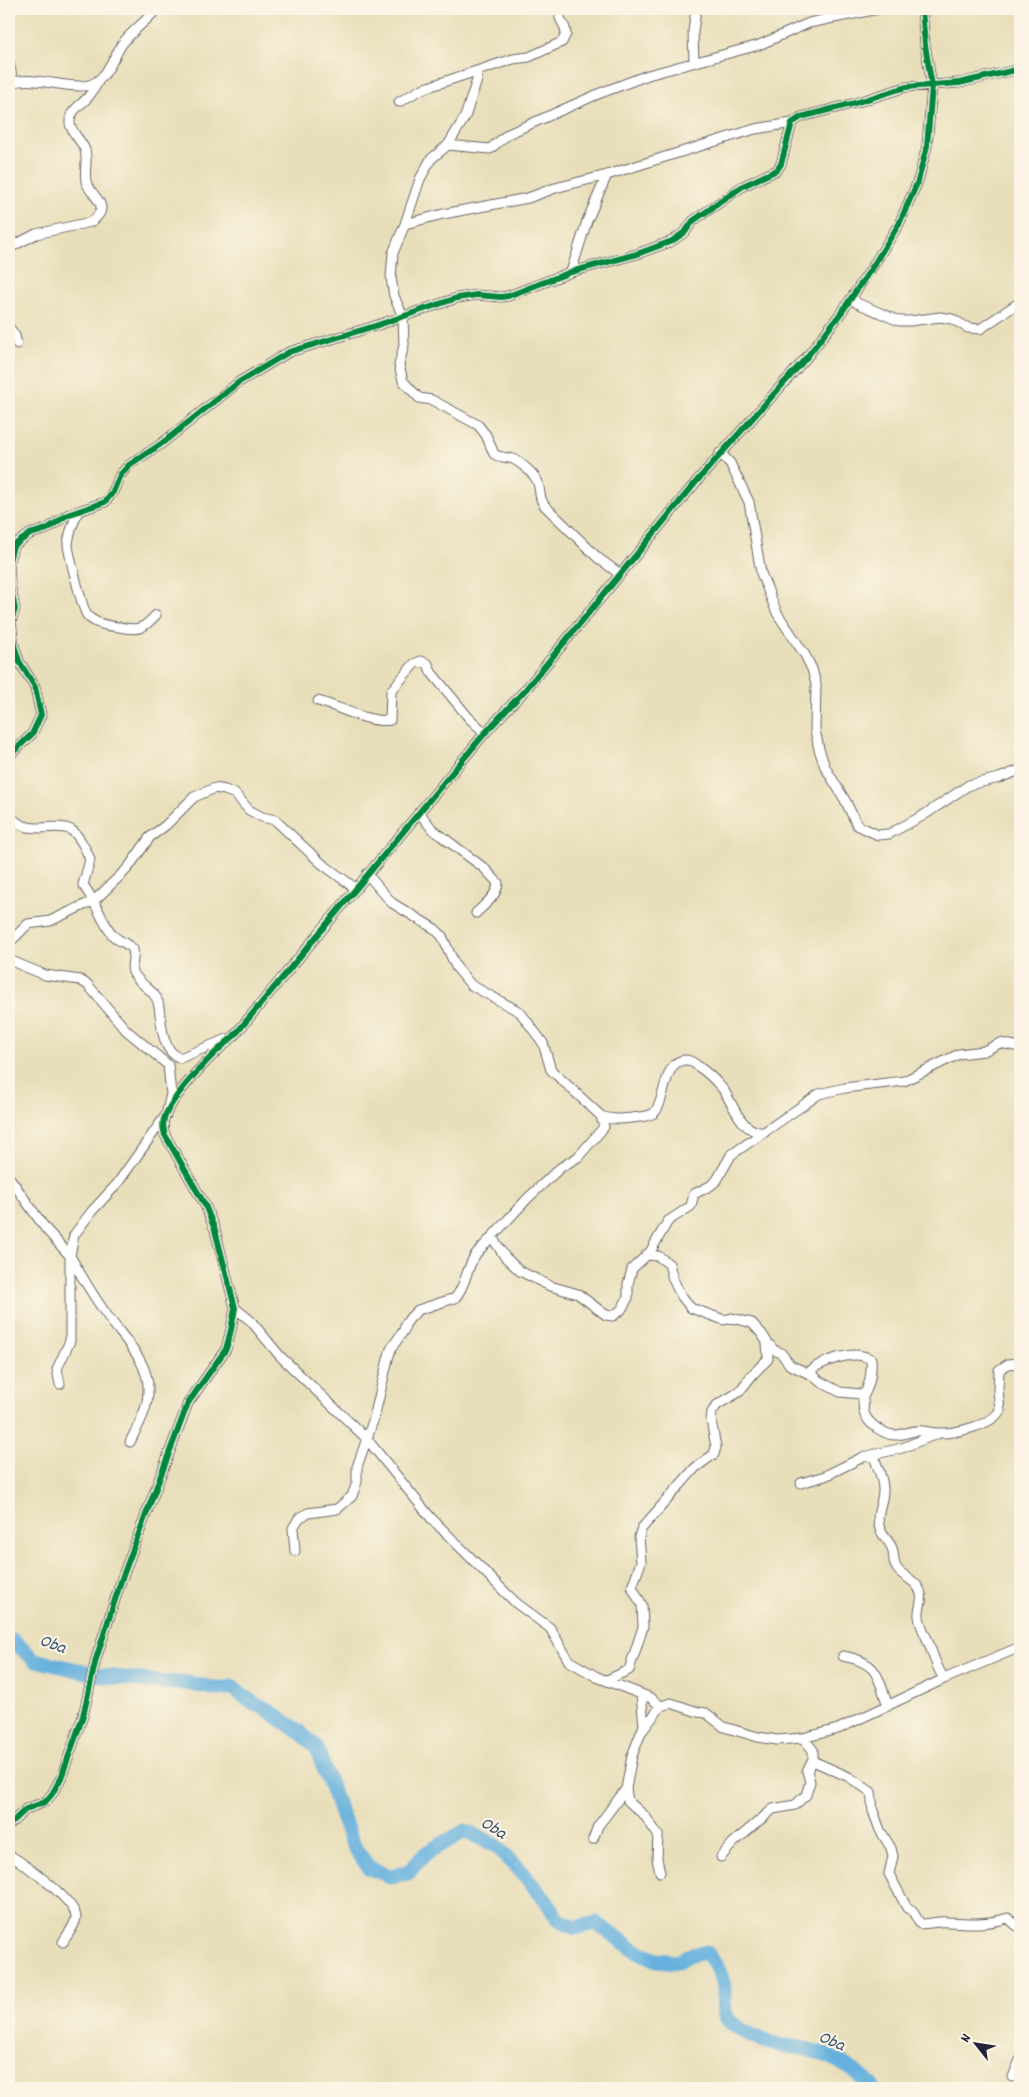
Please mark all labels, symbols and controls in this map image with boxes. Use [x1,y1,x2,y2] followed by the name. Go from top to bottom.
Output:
[35,1629,70,1662] water label: Oba
[475,1812,512,1847] water label: Oba
[952,2020,1002,2070] north arrow
[814,2026,850,2059] water label: Oba
[956,2030,977,2046] text: N

